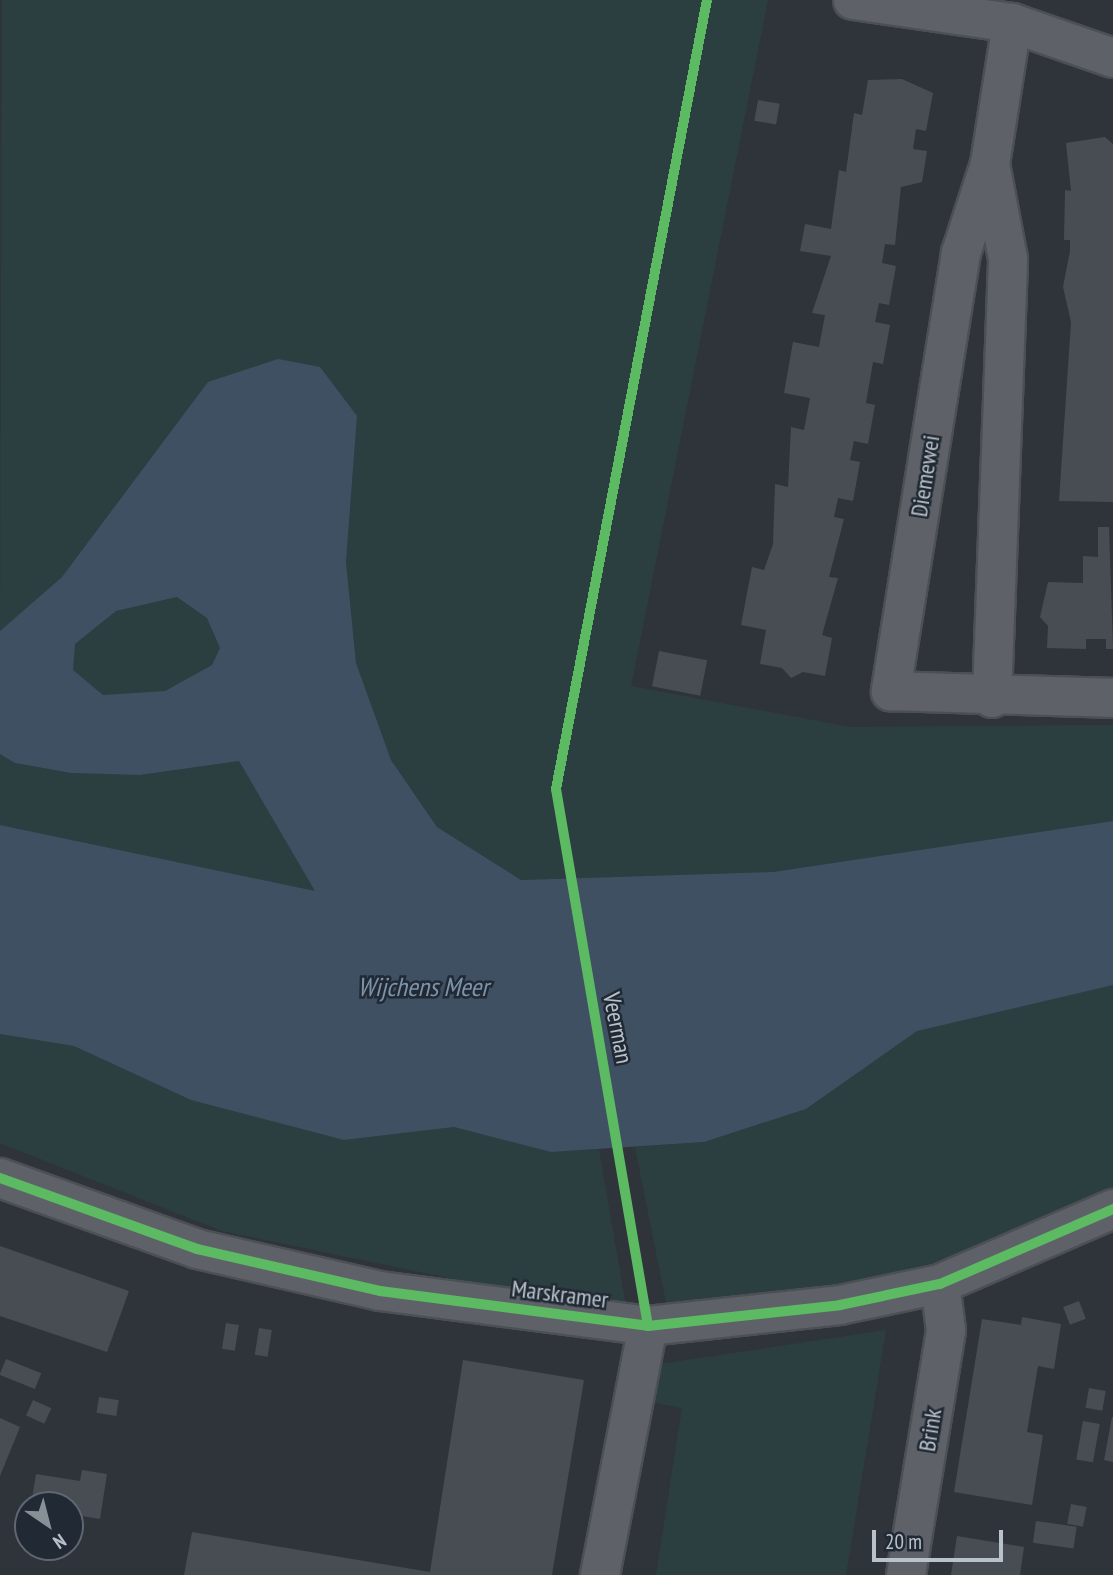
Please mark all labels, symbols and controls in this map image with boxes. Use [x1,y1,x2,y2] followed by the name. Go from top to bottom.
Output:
[904,433,946,519] street label: Diemewei
[358,971,488,1003] water label: Wijchens Meer
[597,990,639,1066] street label: Veerman
[510,1274,610,1314] street label: Marskramer
[912,1407,948,1453] street label: Brink
[14,1491,84,1561] north arrow
[875,1516,1006,1560] scale bar
[885,1528,922,1555] text: 20 m
[49,1529,71,1554] text: N

